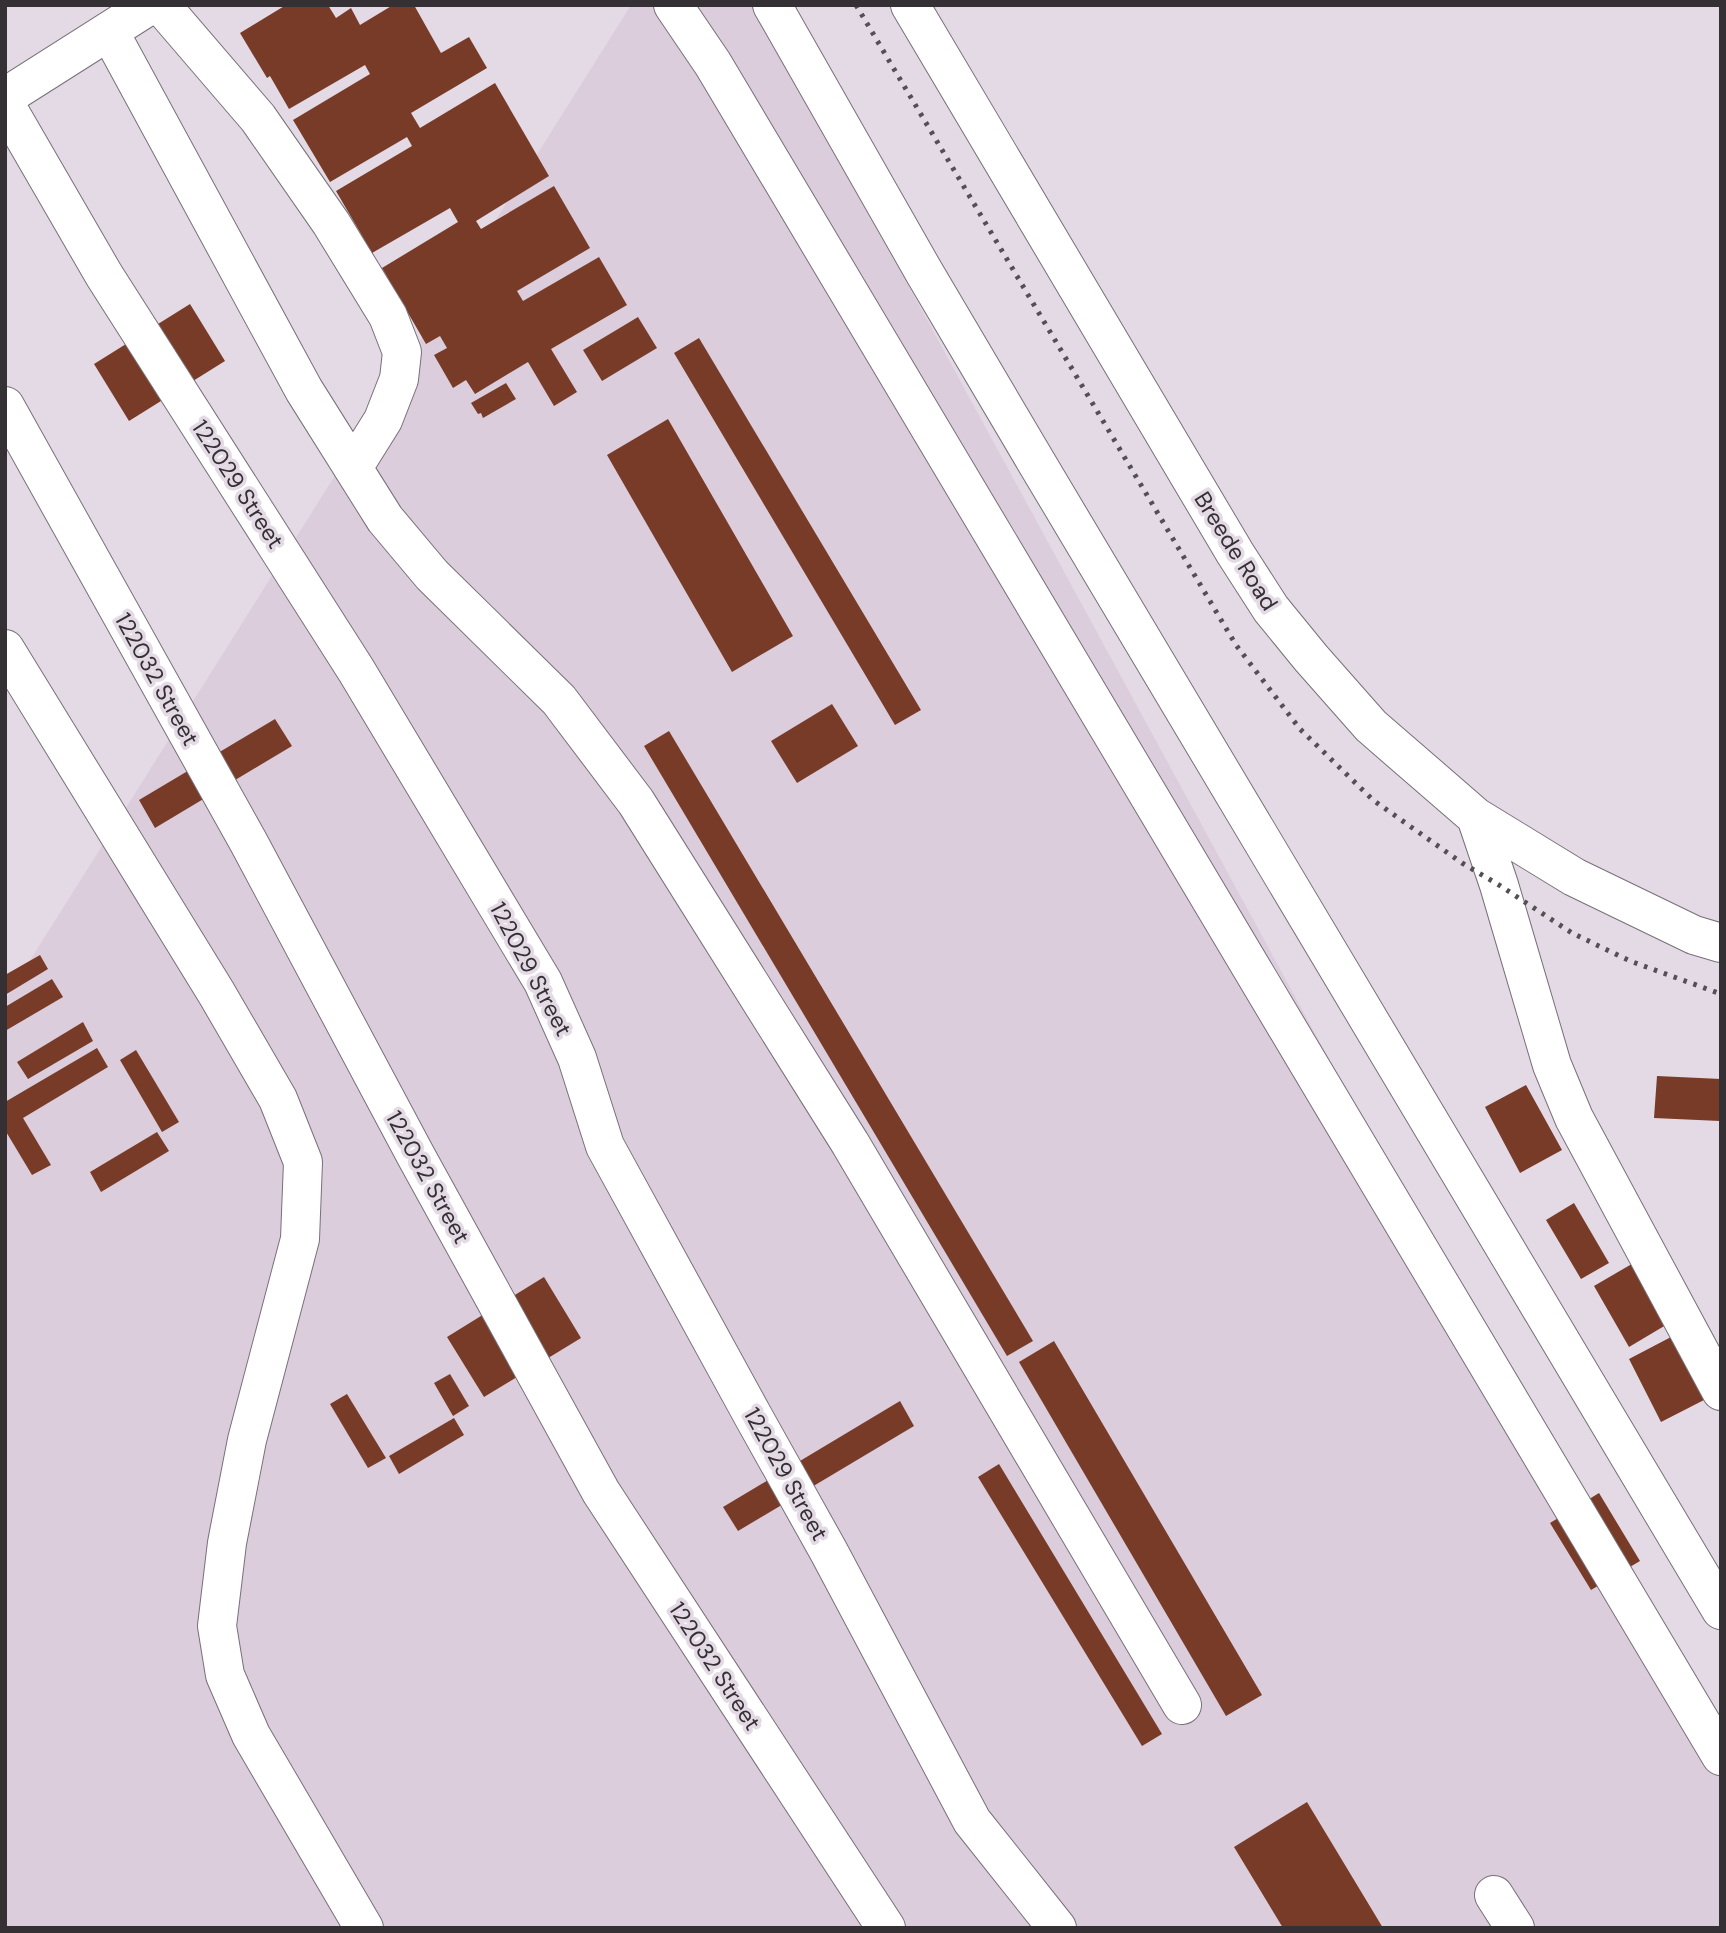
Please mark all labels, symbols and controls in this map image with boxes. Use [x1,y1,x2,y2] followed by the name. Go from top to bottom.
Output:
[185,414,291,554] street label: 122029 Street
[1187,486,1285,616] street label: Breede Road
[108,607,206,751] street label: 122032 Street
[483,897,579,1041] street label: 122029 Street
[379,1105,477,1249] street label: 122032 Street
[737,1402,835,1546] street label: 122029 Street
[662,1596,768,1736] street label: 122032 Street

